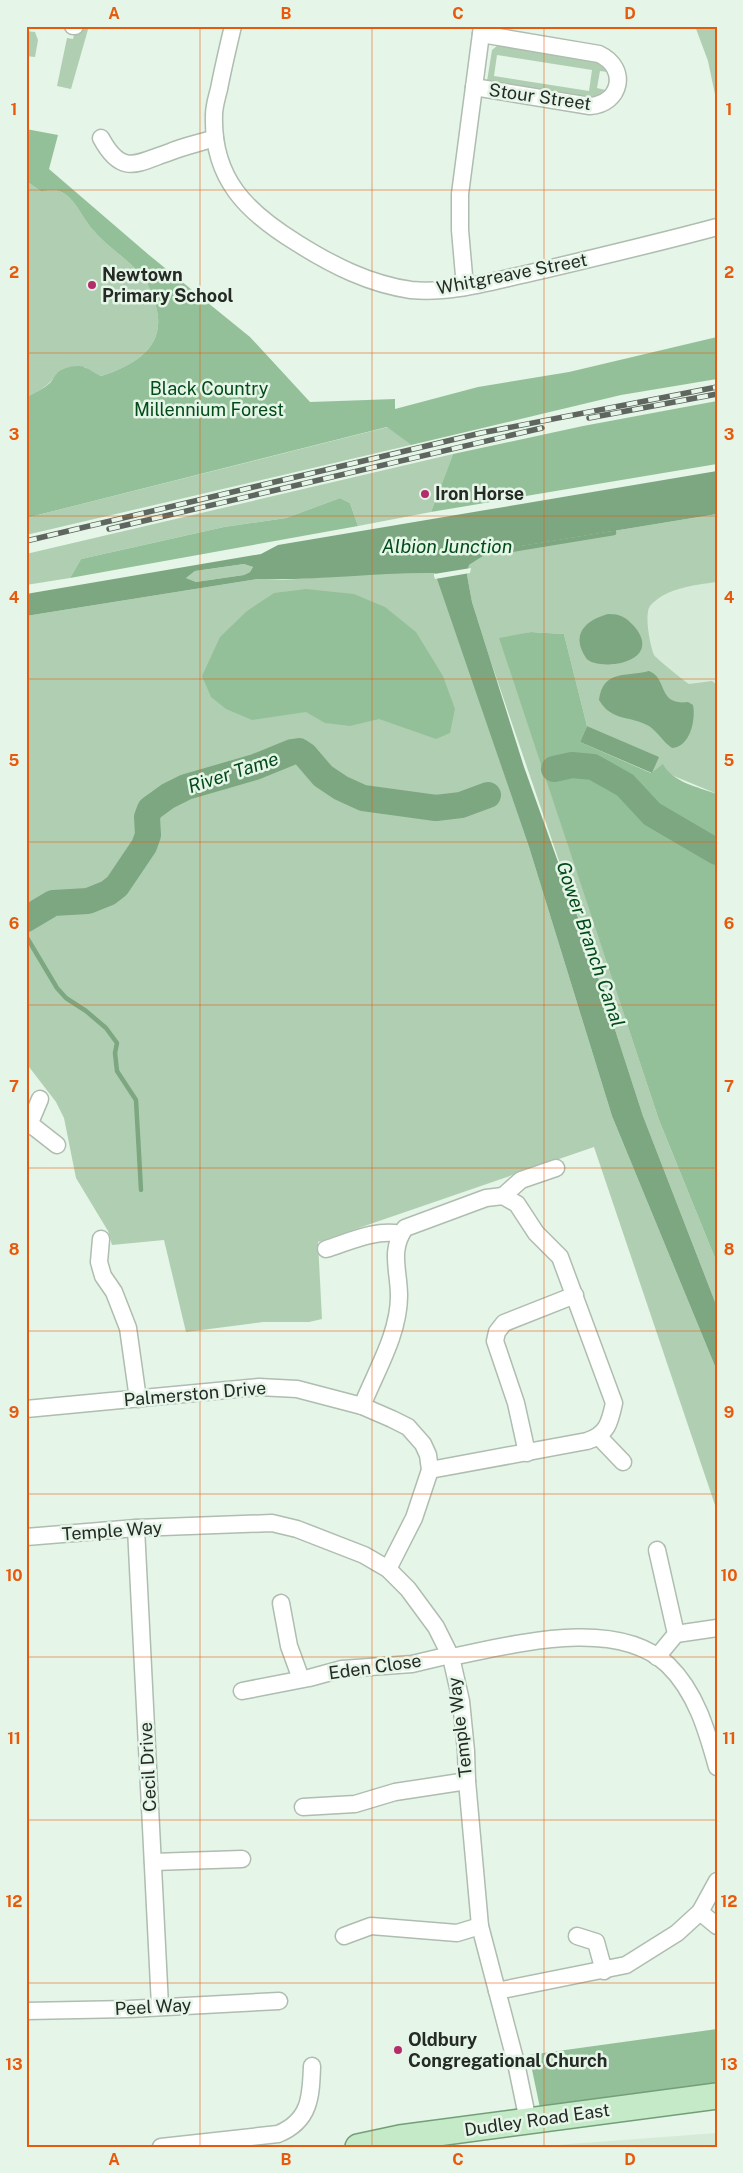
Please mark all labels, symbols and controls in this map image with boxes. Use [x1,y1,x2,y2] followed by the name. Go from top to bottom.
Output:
[108,4,120,23] text: A
[281,4,292,23] text: B
[452,4,464,23] text: C
[624,4,636,23] text: D
[488,79,593,114] street label: Stour Street
[11,100,17,119] text: 1
[726,100,732,119] text: 1
[435,249,589,298] street label: Whitgreave Street
[9,263,19,282] text: 2
[724,263,734,282] text: 2
[102,264,234,306] place label: Newtown Primary School
[86,279,98,291] marker: Newtown Primary School
[134,378,284,420] park label: Black Country Millennium Forest
[9,425,19,444] text: 3
[724,425,734,444] text: 3
[435,483,524,504] place label: Iron Horse
[419,488,431,500] marker: Iron Horse
[382,535,512,557] water label: Albion Junction
[9,588,20,607] text: 4
[724,588,735,607] text: 4
[185,747,281,797] water label: River Tame
[9,751,20,770] text: 5
[724,751,735,770] text: 5
[552,858,630,1030] water label: Gower Branch Canal
[9,914,19,933] text: 6
[724,914,734,933] text: 6
[9,1077,19,1096] text: 7
[724,1077,734,1096] text: 7
[9,1240,20,1259] text: 8
[724,1240,735,1259] text: 8
[123,1377,267,1410] street label: Palmerston Drive
[9,1403,19,1422] text: 9
[724,1403,734,1422] text: 9
[61,1516,163,1544] street label: Temple Way
[5,1566,23,1585] text: 10
[720,1566,738,1585] text: 10
[327,1650,423,1683] street label: Eden Close
[443,1675,476,1778] street label: Temple Way
[135,1722,160,1812] street label: Cecil Drive
[7,1729,21,1748] text: 11
[722,1729,736,1748] text: 11
[5,1892,23,1911] text: 12
[720,1892,738,1911] text: 12
[114,1994,192,2019] street label: Peel Way
[408,2029,608,2071] place label: Oldbury Congregational Church
[392,2044,404,2056] marker: Oldbury Congregational Church
[5,2055,23,2074] text: 13
[720,2055,738,2074] text: 13
[463,2099,611,2140] street label: Dudley Road East
[108,2150,120,2169] text: A
[281,2150,292,2169] text: B
[452,2150,464,2169] text: C
[624,2150,636,2169] text: D

